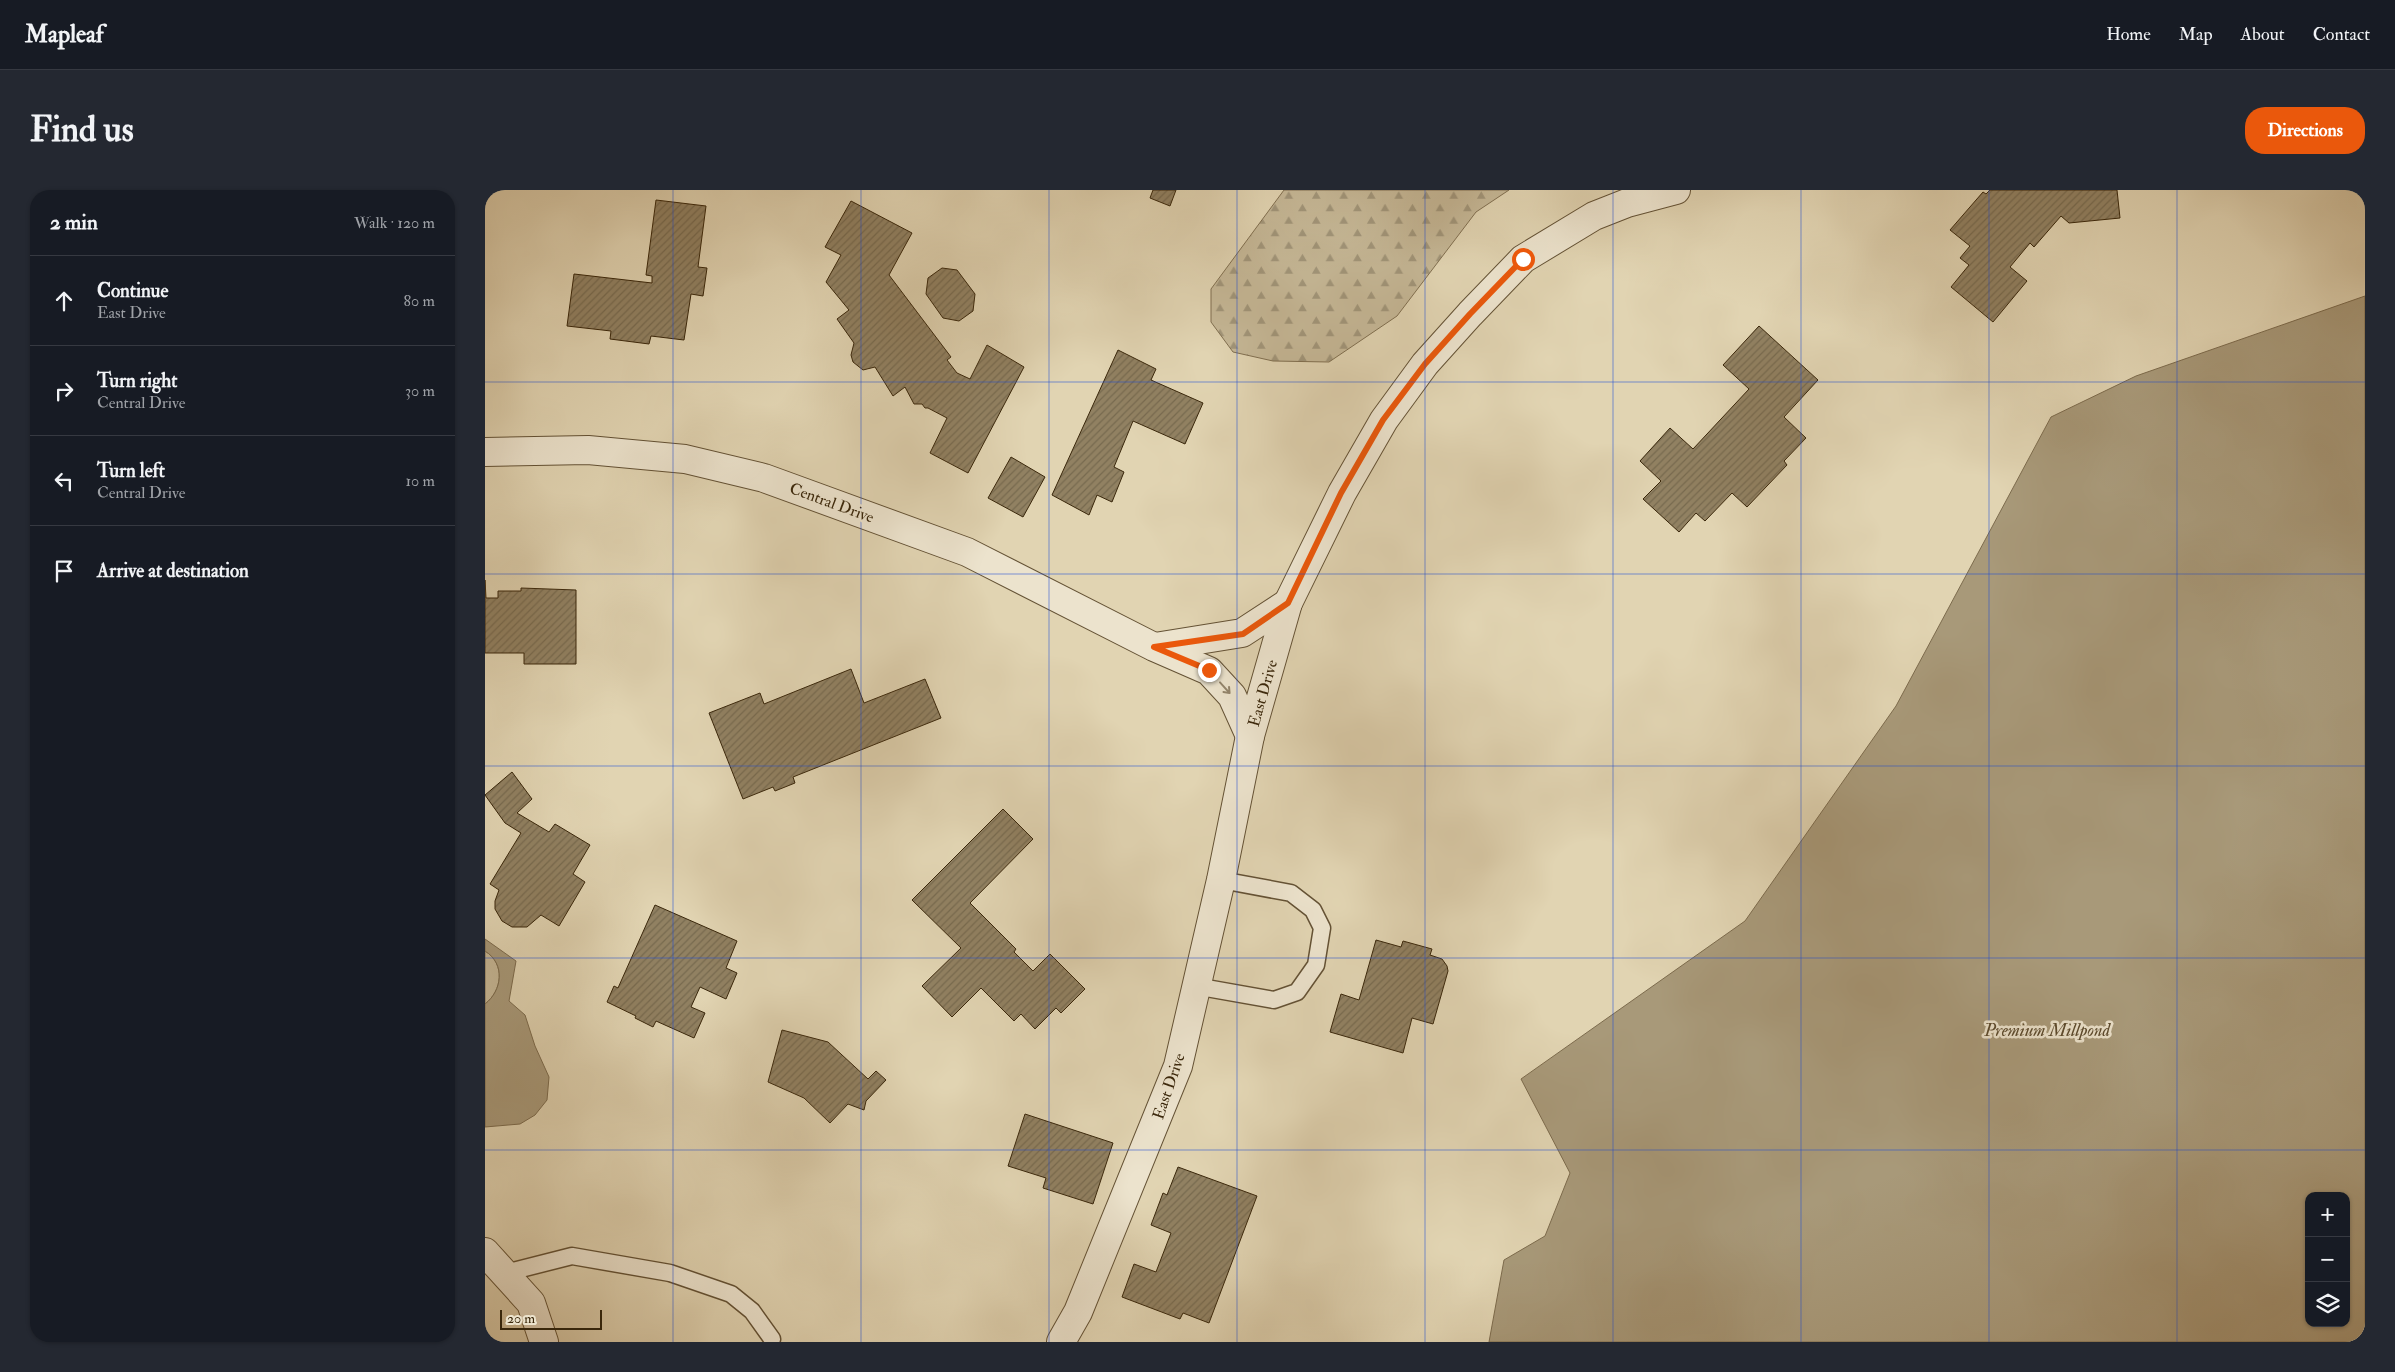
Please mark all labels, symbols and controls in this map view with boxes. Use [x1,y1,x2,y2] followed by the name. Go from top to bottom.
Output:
[25,19,104,50] text: Mapleaf
[2106,23,2151,46] text: Home
[2179,23,2213,46] text: Map
[2241,23,2285,46] text: About
[2313,23,2370,46] text: Contact
[2245,107,2365,154] button: Directions
[30,108,134,152] text: Find us
[50,209,98,236] text: 2 min
[354,213,435,233] text: Walk · 120 m
[1512,248,1535,271] route start
[97,279,168,303] text: Continue
[50,287,78,315] icon: ahead
[404,291,435,311] text: 80 m
[97,303,166,323] text: East Drive
[97,369,177,393] text: Turn right
[50,377,78,405] icon: right
[405,381,435,401] text: 30 m
[97,393,185,413] text: Central Drive
[97,459,165,483] text: Turn left
[50,467,78,495] icon: left
[405,471,435,491] text: 10 m
[787,478,877,528] street label: Central Drive
[97,483,185,503] text: Central Drive
[50,557,78,585] icon: arrive
[97,559,249,583] text: Arrive at destination
[1244,657,1282,729] street label: East Drive
[1198,659,1221,682] route end
[1219,682,1231,695] one-way arrow
[1983,1019,2111,1042] water label: Premium Millpond
[1148,1050,1190,1122] street label: East Drive
[2305,1192,2350,1327] map controls
[2305,1192,2350,1237] button: +
[2305,1237,2350,1282] button: −
[2305,1282,2350,1327] button: layers
[500,1307,603,1330] scale bar
[507,1310,535,1327] text: 20 m

